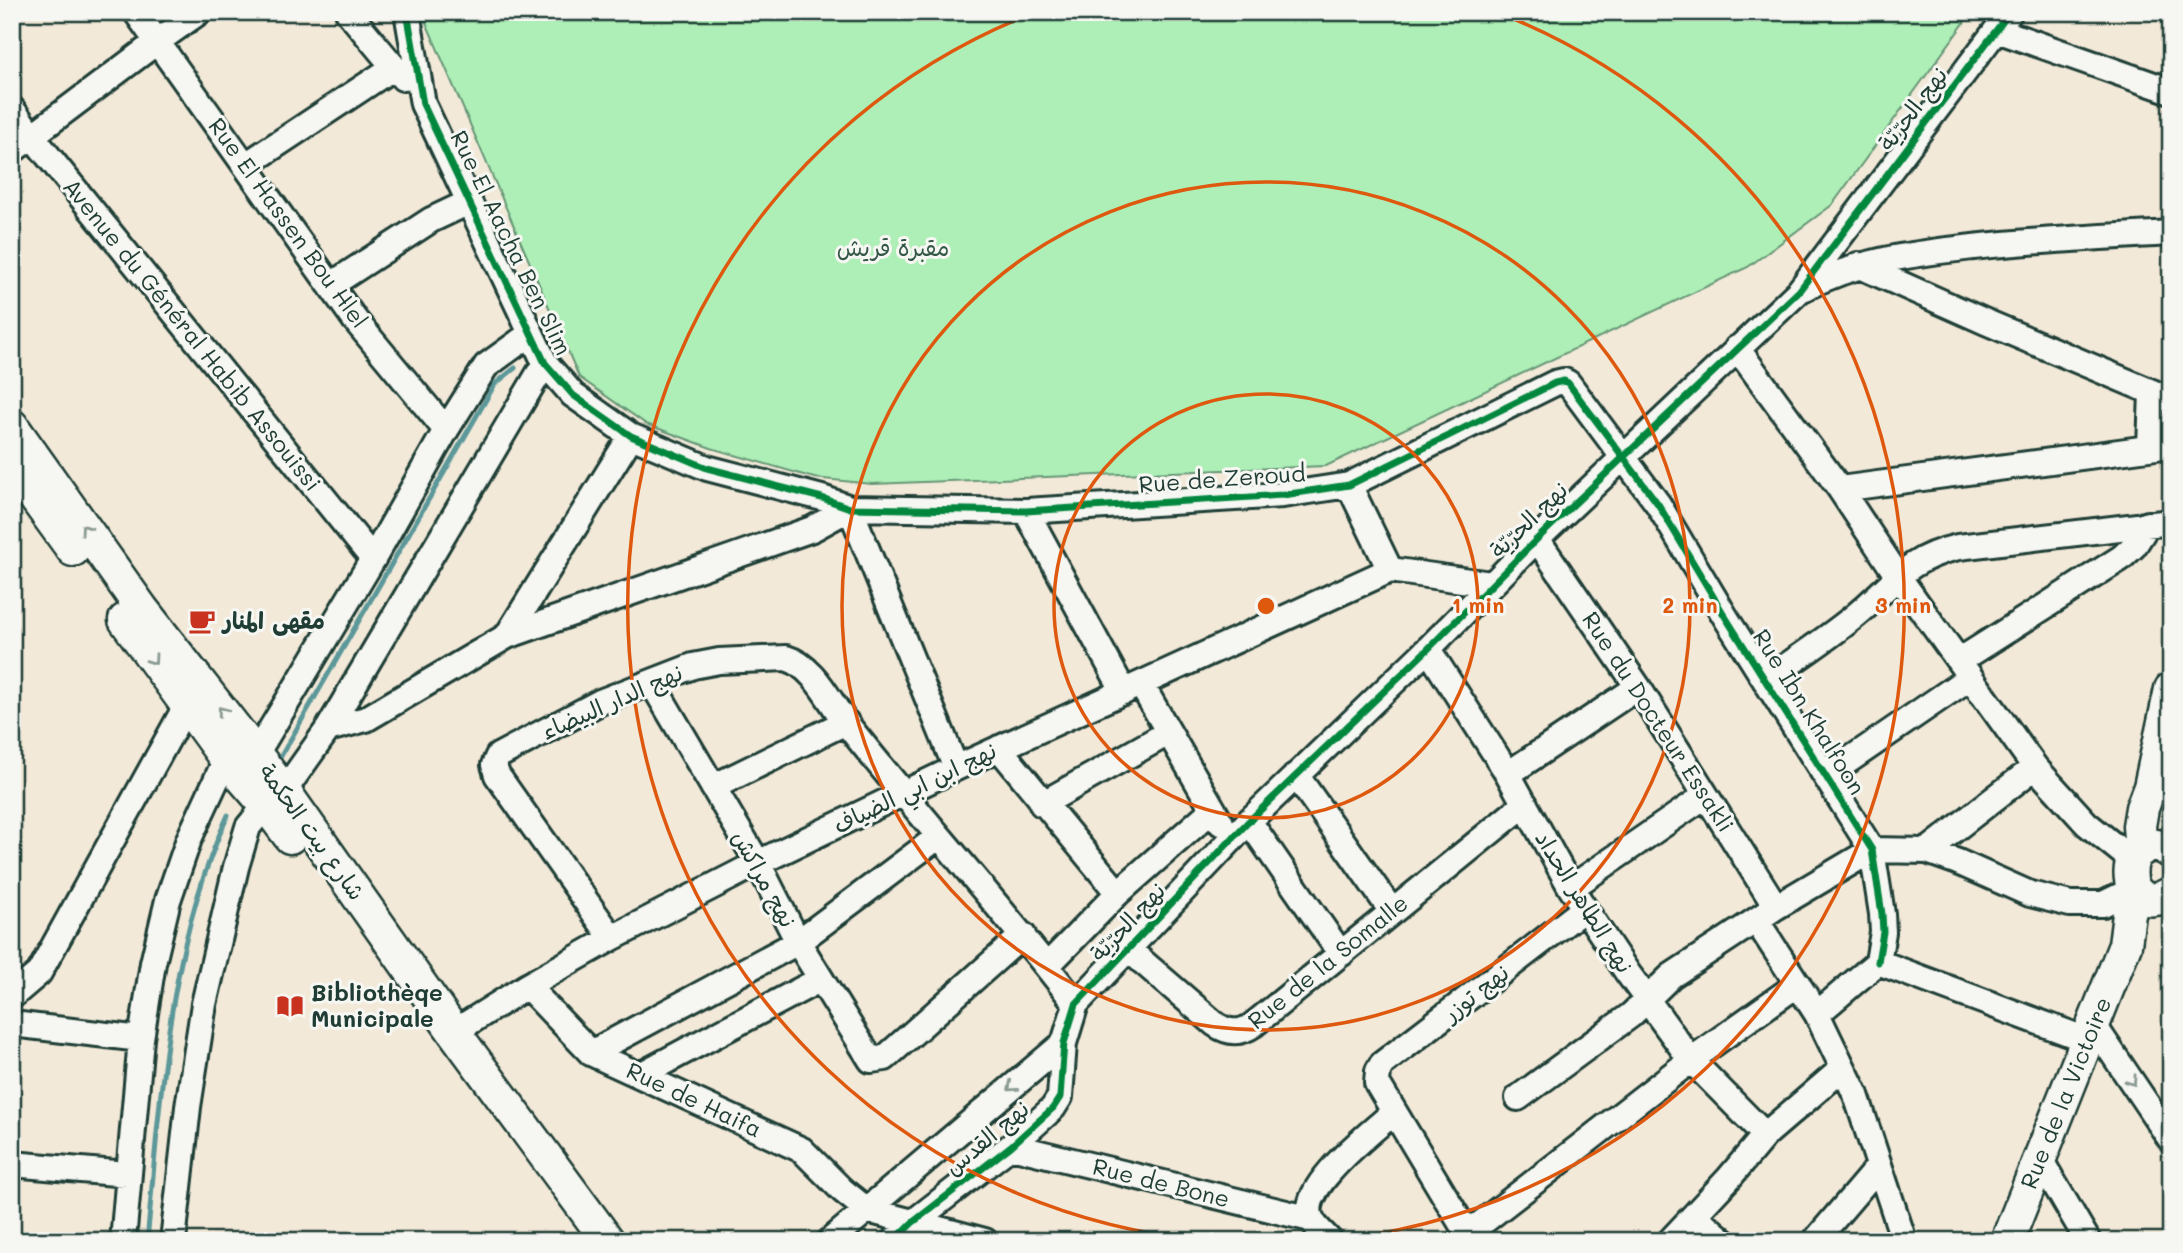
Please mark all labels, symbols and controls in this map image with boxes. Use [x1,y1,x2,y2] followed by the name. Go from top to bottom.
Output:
[1871,60,1955,158] street label: نهج الحرّيّة
[202,111,375,333] street label: Rue El Hassen Bou Hlel
[444,125,579,360] street label: Rue El Aacha Ben Slim
[57,172,328,497] street label: Avenue du Général Habib Assouissi
[837,232,949,262] park label: مقبرة قريش
[1138,457,1306,499] street label: Rue de Zeroud
[1483,475,1575,565] street label: نهج الحرّيّة
[81,524,93,537] one-way arrow
[1452,591,1504,618] text: 1 min
[1662,591,1718,618] text: 2 min
[1875,591,1931,618] text: 3 min
[1254,594,1278,618] centre of rings
[221,605,325,636] place label: مقهى المنار
[1576,605,1741,837] street label: Rue du Docteur Essakli
[187,606,217,636] cafe icon: مقهى المنار
[1747,623,1873,800] street label: Rue Ibn Khalfoon
[145,652,157,665] one-way arrow
[536,657,688,747] street label: نهج الدار البيضاء
[217,706,230,718] one-way arrow
[828,735,1004,846] street label: نهج ابن ابي الضياف
[252,757,372,907] street label: شارع بيت الحكمة
[724,825,804,933] street label: نهج مراكش
[1527,825,1641,979] street label: نهج الطاهر الحداد
[1083,875,1173,969] street label: نهج الحرّيّة
[1241,887,1414,1035] street label: Rue de la Somalle
[1435,957,1516,1030] street label: نهج توزر
[311,977,443,1033] place label: Bibliothèqe Municipale
[275,991,305,1021] library icon: Bibliothèqe Municipale
[2013,992,2117,1193] street label: Rue de la Victoire
[622,1055,767,1144] street label: Rue de Haifa
[2124,1073,2136,1086] one-way arrow
[1007,1079,1020,1091] one-way arrow
[938,1093,1036,1183] street label: نهج القدس
[1090,1151,1233,1214] street label: Rue de Bone

